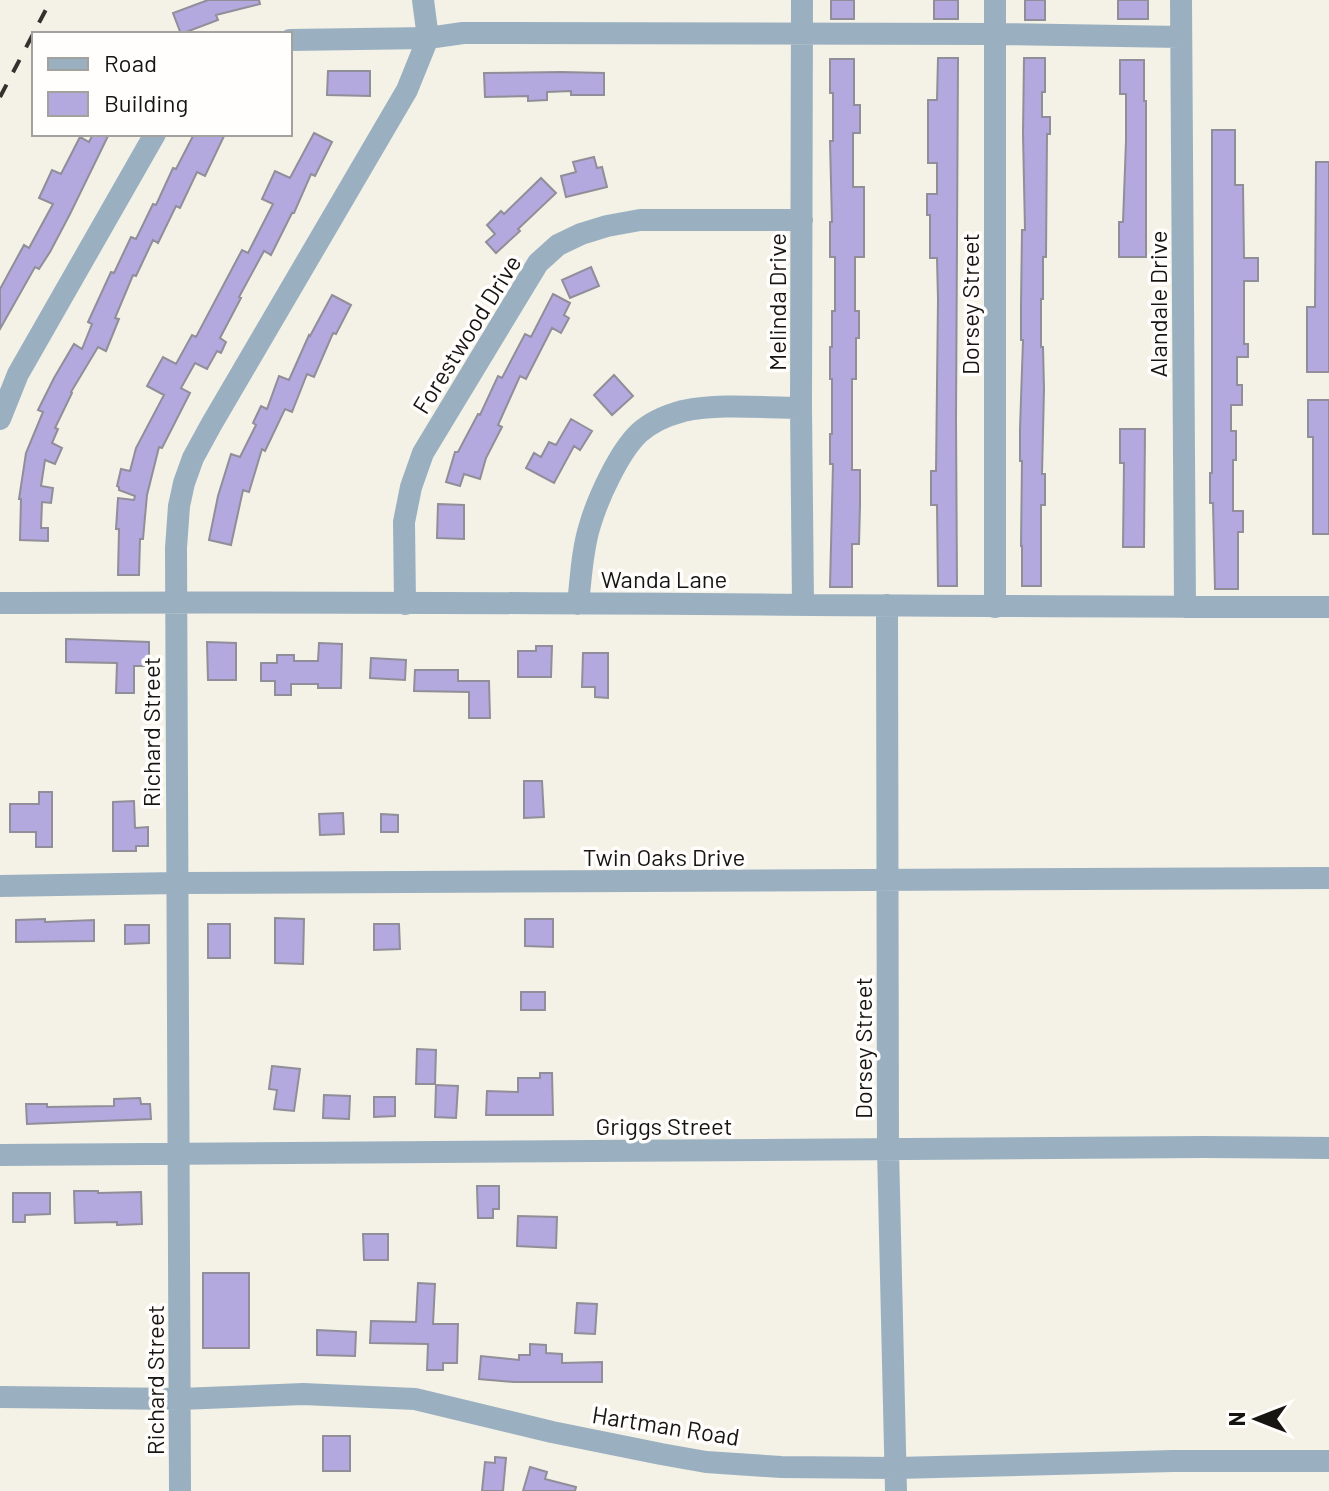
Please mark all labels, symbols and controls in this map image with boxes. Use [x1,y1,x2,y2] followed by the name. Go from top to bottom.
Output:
[32,32,292,136] legend
[104,48,157,77] text: Road
[104,88,188,117] text: Building
[1143,230,1172,378] street label: Alandale Drive
[762,233,791,371] street label: Melinda Drive
[955,233,984,375] street label: Dorsey Street
[406,249,526,419] street label: Forestwood Drive
[601,564,727,593] street label: Wanda Lane
[136,657,165,807] street label: Richard Street
[583,842,745,871] street label: Twin Oaks Drive
[848,977,877,1119] street label: Dorsey Street
[596,1111,732,1140] street label: Griggs Street
[140,1305,169,1455] street label: Richard Street
[1217,1379,1297,1459] north arrow
[590,1399,742,1451] street label: Hartman Road
[1223,1412,1249,1426] text: N

